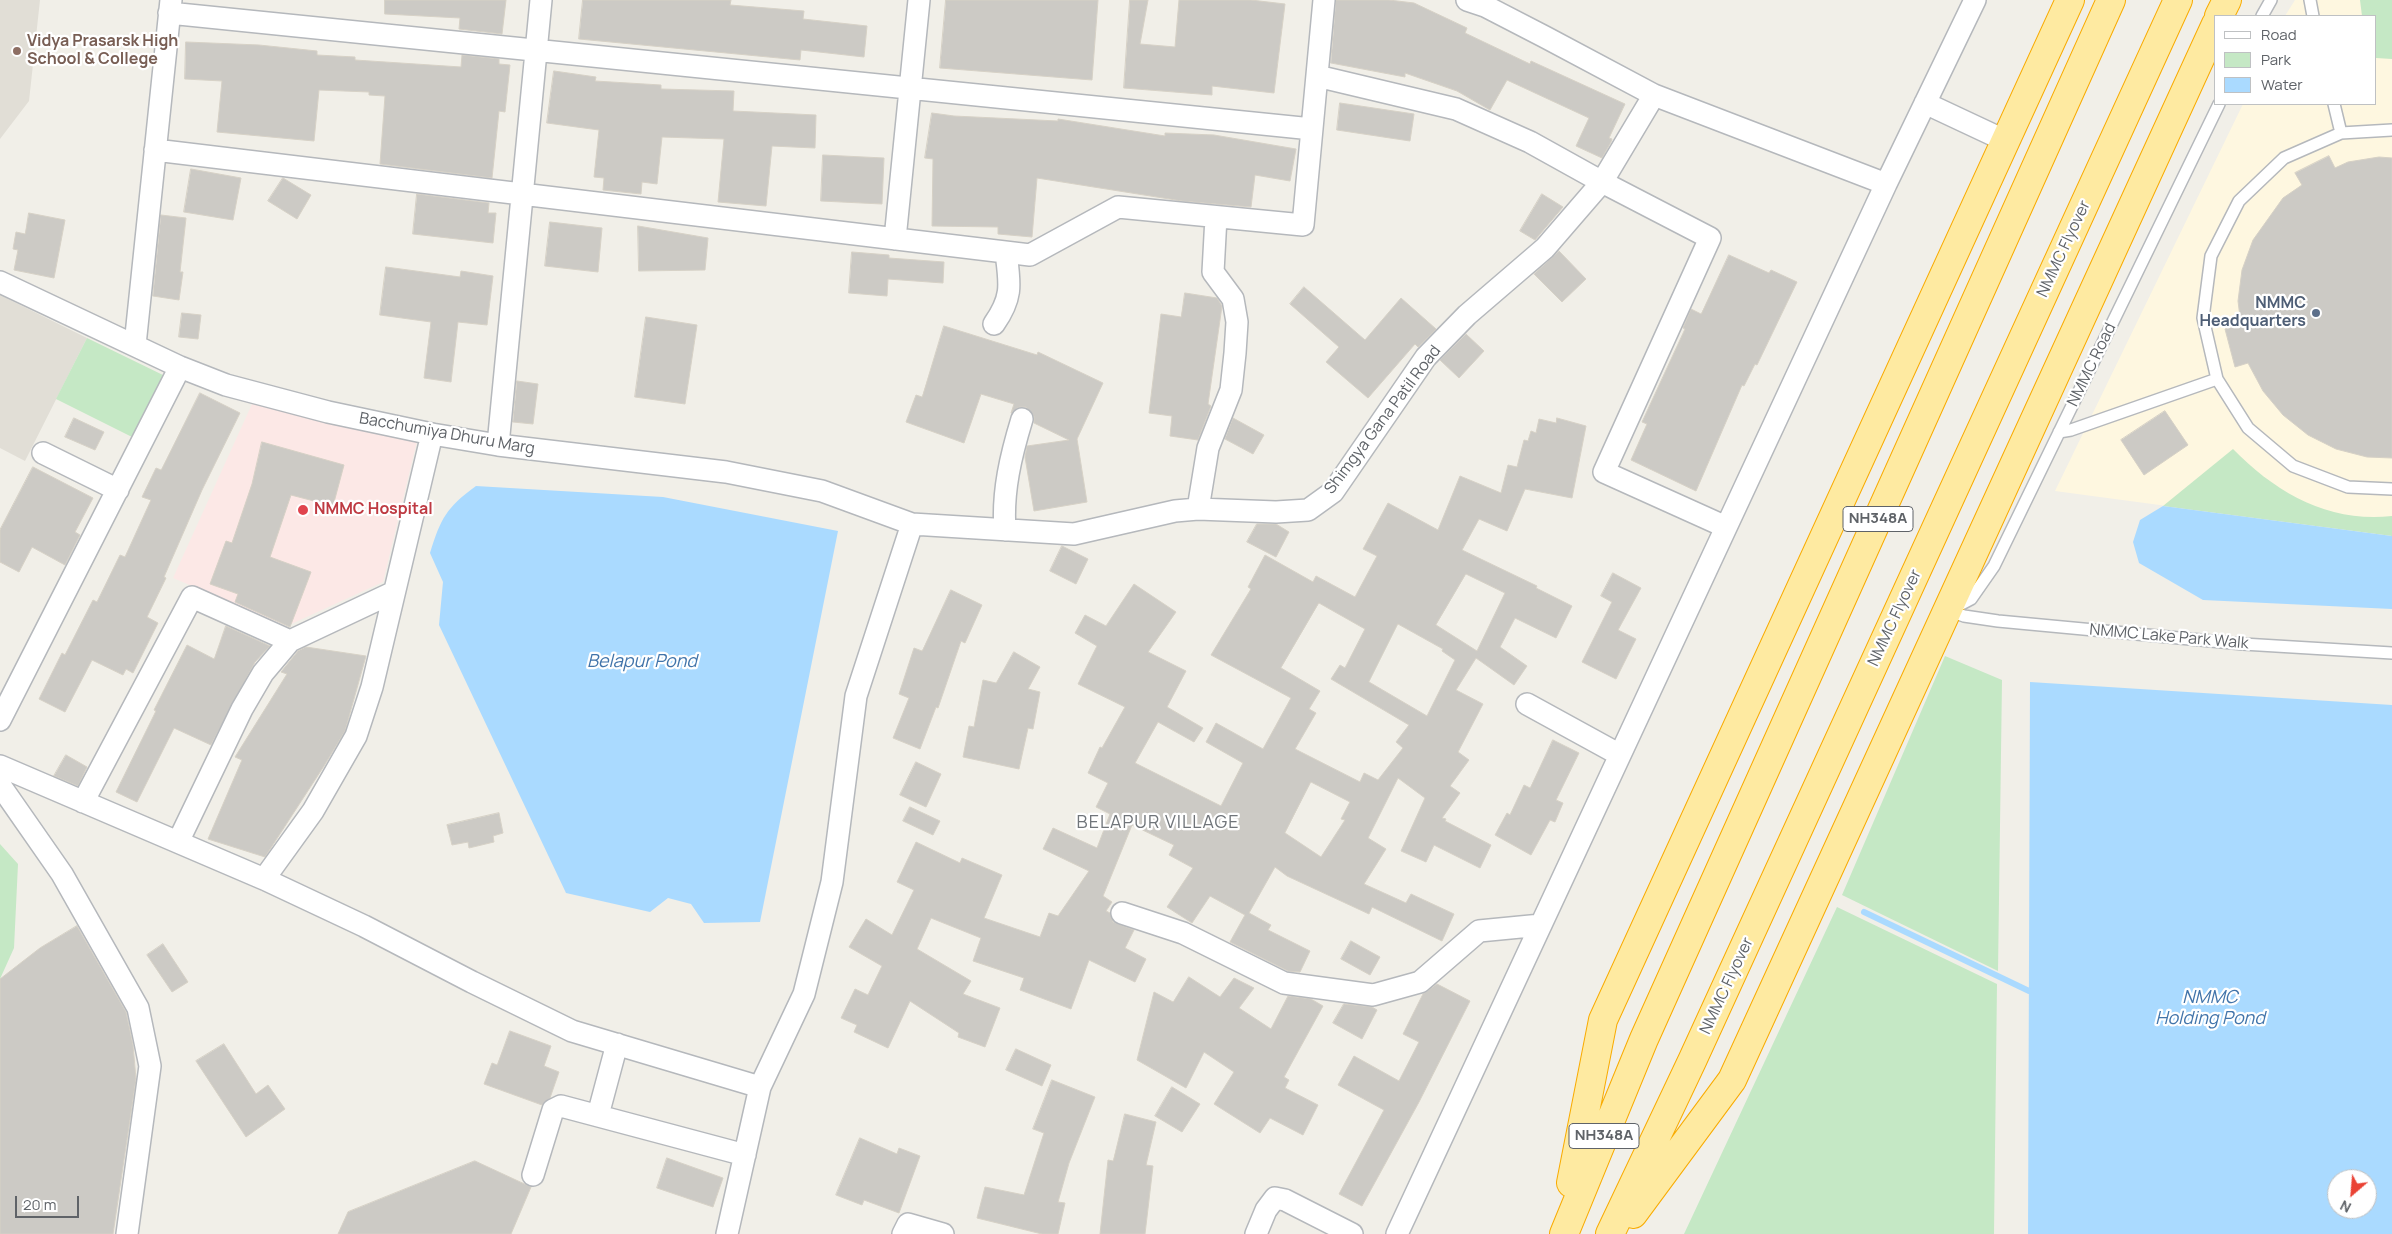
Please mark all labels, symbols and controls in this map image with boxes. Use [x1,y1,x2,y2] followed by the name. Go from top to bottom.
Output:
[2214,15,2377,105] legend
[2261,24,2297,45] text: Road
[27,32,178,70] place label: Vidya Prasarsk High School & College
[11,45,23,57] marker: Vidya Prasarsk High School & College
[2261,49,2291,70] text: Park
[2261,74,2303,95] text: Water
[2033,198,2095,300] street label: NMMC Flyover
[2200,294,2306,332] place label: NMMC Headquarters
[2310,307,2322,319] marker: NMMC Headquarters
[2064,320,2120,410] street label: NMMC Road
[1321,342,1445,498] street label: Shimgya Gana Patil Road
[358,409,536,459] street label: Bacchumiya Dhuru Marg
[314,500,433,520] place label: NMMC Hospital
[296,503,310,517] marker: NMMC Hospital
[1843,506,1913,532] road number: NH348A
[1864,567,1926,669] street label: NMMC Flyover
[2089,620,2249,654] street label: NMMC Lake Park Walk
[587,651,697,673] water label: Belapur Pond
[1075,812,1241,834] district label: BELAPUR VILLAGE
[1696,935,1758,1037] street label: NMMC Flyover
[2155,987,2265,1030] water label: NMMC Holding Pond
[1569,1124,1639,1148] road number: NH348A
[2327,1169,2377,1219] north arrow
[18,1186,81,1218] scale bar
[23,1194,56,1215] text: 20 m
[2337,1196,2354,1218] text: N

